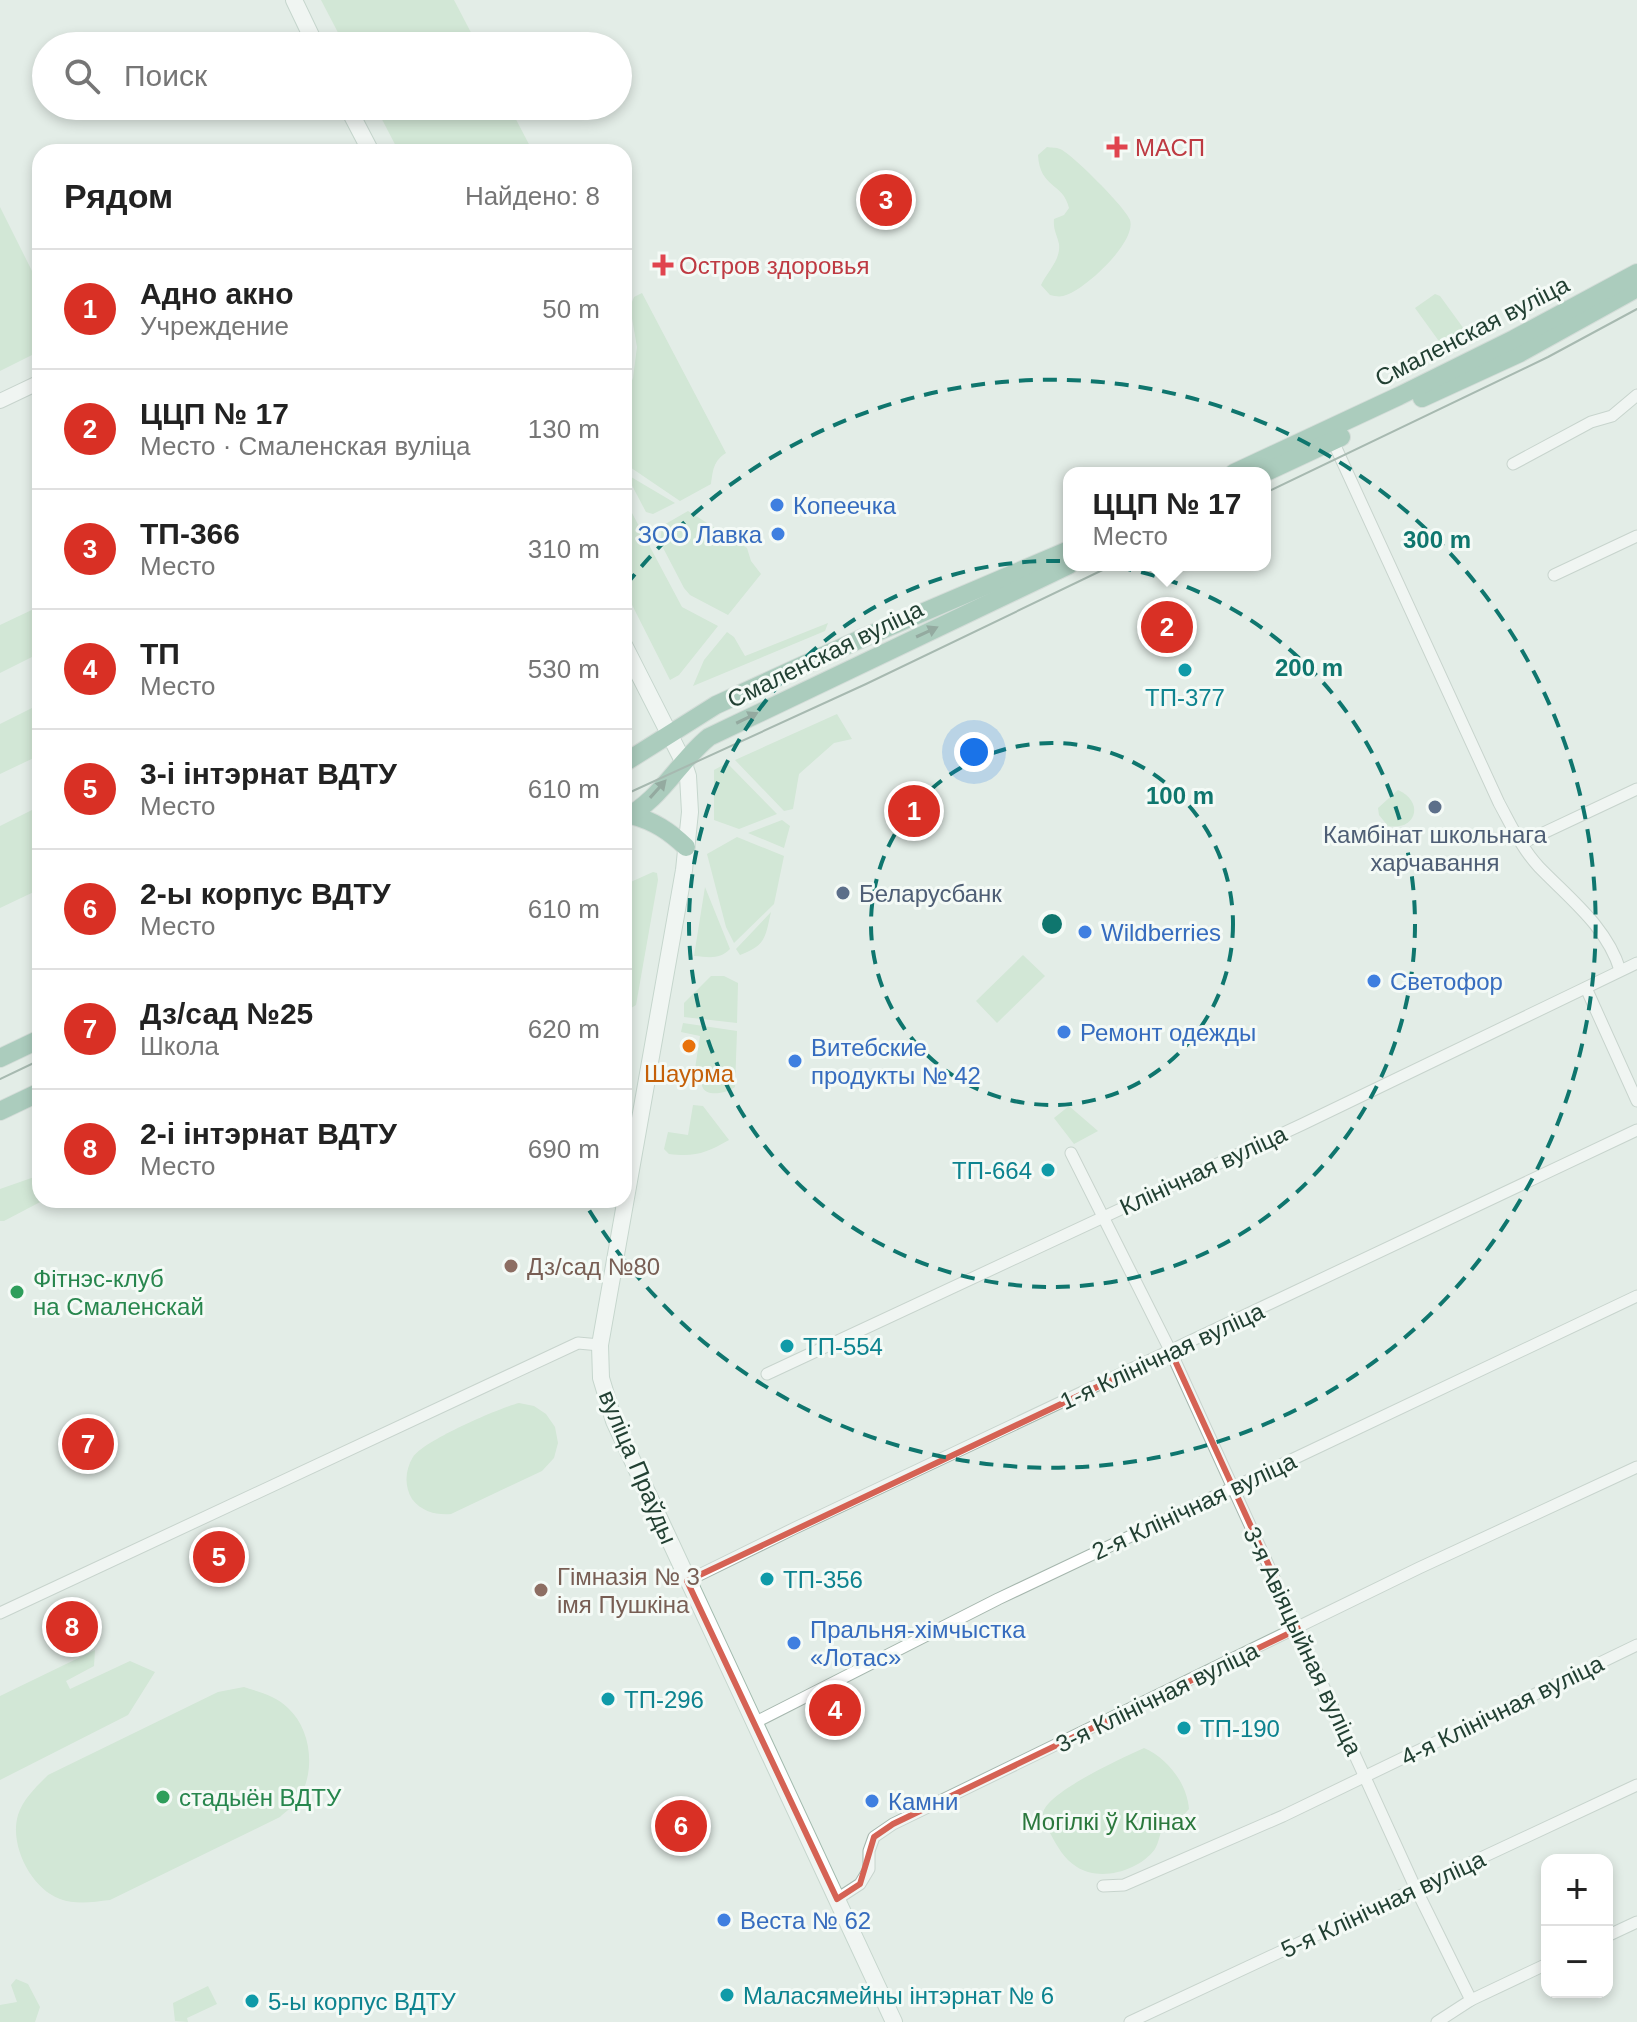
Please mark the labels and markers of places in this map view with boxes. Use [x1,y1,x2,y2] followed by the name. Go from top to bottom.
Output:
[1135,134,1205,161] place label: МАСП
[1106,136,1128,158] marker: МАСП
[860,170,912,230] pin: 3
[679,252,870,279] place label: Остров здоровья
[654,256,672,274] marker: Остров здоровья
[793,492,897,519] place label: Копеечка
[768,496,786,514] marker: Копеечка
[638,521,763,548] place label: ЗОО Лавка
[769,525,787,543] marker: ЗОО Лавка
[1141,597,1193,657] pin: 2
[1176,661,1194,679] marker: ТП-377
[1145,684,1225,711] place label: ТП-377
[888,781,940,841] pin: 1
[1426,798,1444,816] marker: Камбінат школьнага харчавання
[1323,821,1548,876] place label: Камбінат школьнага харчавання
[859,880,1002,907] place label: Беларусбанк
[834,884,852,902] marker: Беларусбанк
[1038,910,1066,938] centre of rings
[1101,919,1221,946] place label: Wildberries
[1076,923,1094,941] marker: Wildberries
[1390,968,1503,995] place label: Светофор
[1365,972,1383,990] marker: Светофор
[1080,1019,1256,1046] place label: Ремонт одежды
[1055,1023,1073,1041] marker: Ремонт одежды
[811,1034,981,1089] place label: Витебские продукты № 42
[680,1037,698,1055] marker: Шаурма
[786,1052,804,1070] marker: Витебские продукты № 42
[644,1060,735,1087] place label: Шаурма
[952,1157,1032,1184] place label: ТП-664
[1039,1161,1057,1179] marker: ТП-664
[527,1253,660,1280] place label: Дз/сад №80
[502,1257,520,1275] marker: Дз/сад №80
[33,1265,204,1320] place label: Фітнэс-клуб на Смаленскай
[8,1283,26,1301] marker: Фітнэс-клуб на Смаленскай
[803,1333,883,1360] place label: ТП-554
[778,1337,796,1355] marker: ТП-554
[62,1414,114,1474] pin: 7
[193,1527,245,1587] pin: 5
[557,1563,700,1618] place label: Гімназія № 3 імя Пушкіна
[783,1566,863,1593] place label: ТП-356
[758,1570,776,1588] marker: ТП-356
[532,1581,550,1599] marker: Гімназія № 3 імя Пушкіна
[46,1597,98,1657] pin: 8
[810,1616,1026,1671] place label: Пральня-хімчыстка «Лотас»
[785,1634,803,1652] marker: Пральня-хімчыстка «Лотас»
[809,1680,861,1740] pin: 4
[624,1686,704,1713] place label: ТП-296
[599,1690,617,1708] marker: ТП-296
[1200,1715,1280,1742] place label: ТП-190
[1175,1719,1193,1737] marker: ТП-190
[179,1784,342,1811] place label: стадыён ВДТУ
[154,1788,172,1806] marker: стадыён ВДТУ
[888,1788,959,1815] place label: Камни
[863,1792,881,1810] marker: Камни
[655,1796,707,1856] pin: 6
[740,1907,871,1934] place label: Веста № 62
[715,1911,733,1929] marker: Веста № 62
[743,1982,1054,2009] place label: Маласямейны інтэрнат № 6
[718,1986,736,2004] marker: Маласямейны інтэрнат № 6
[268,1988,457,2015] place label: 5-ы корпус ВДТУ
[243,1992,261,2010] marker: 5-ы корпус ВДТУ

